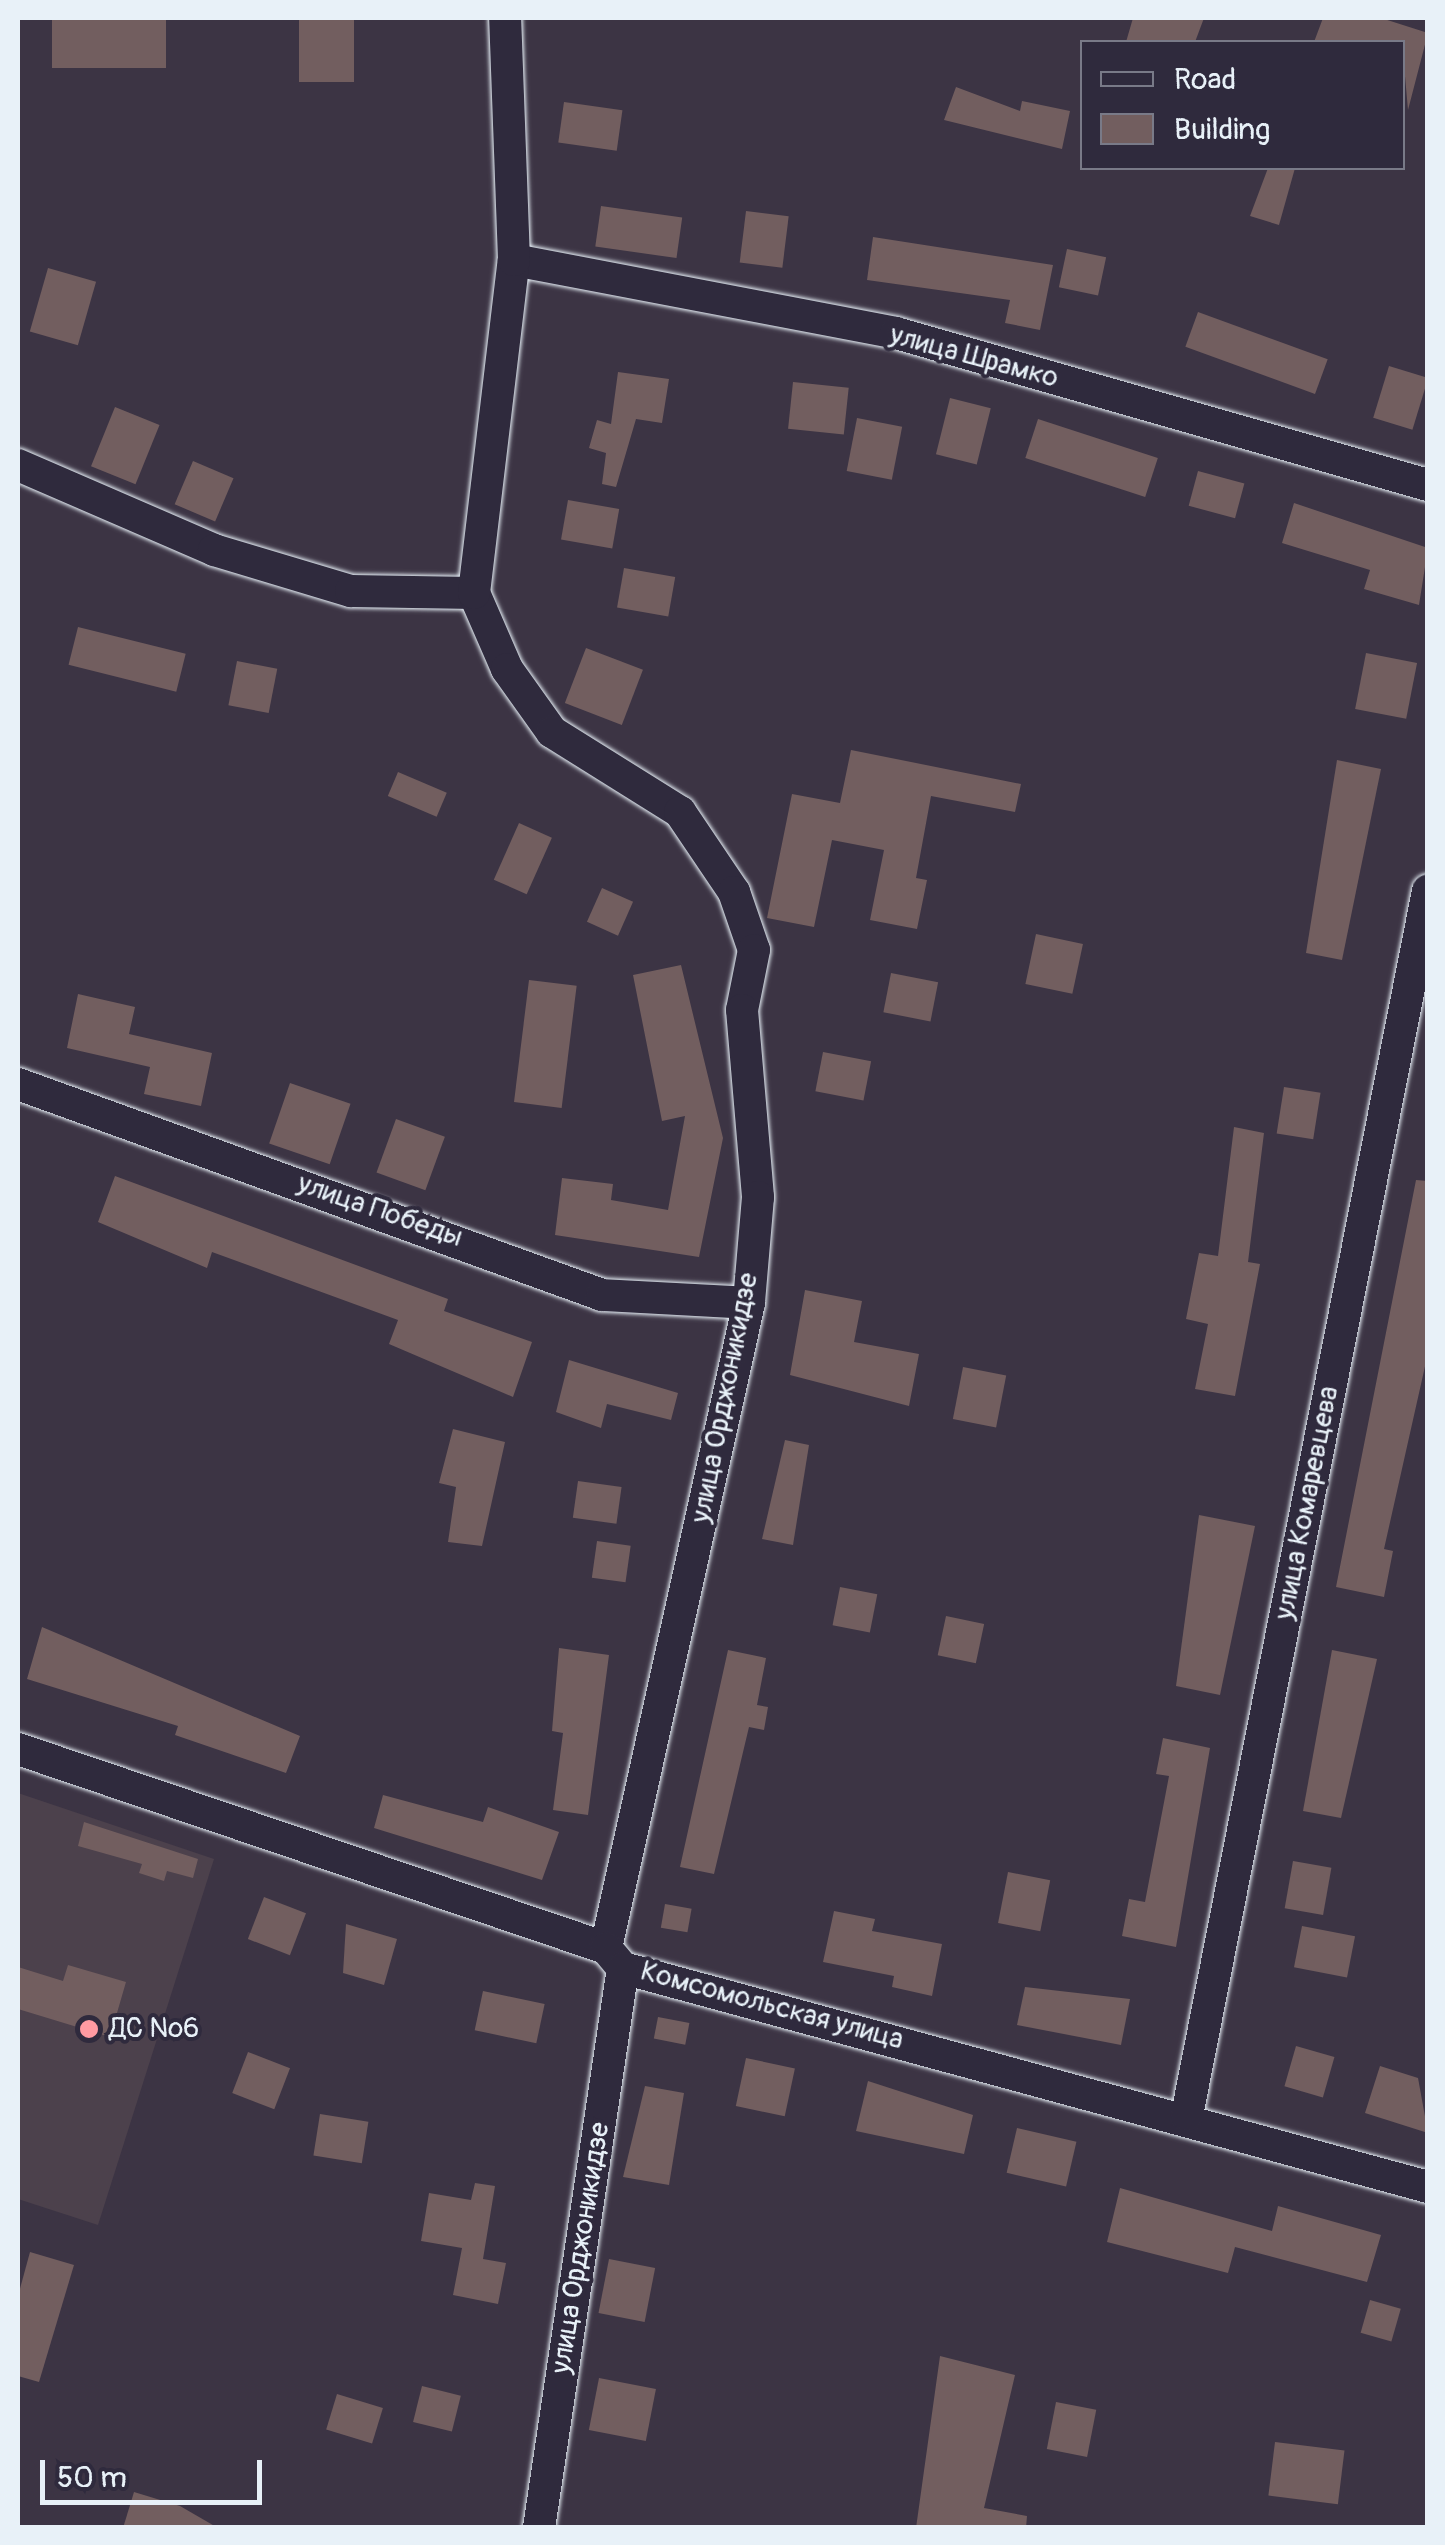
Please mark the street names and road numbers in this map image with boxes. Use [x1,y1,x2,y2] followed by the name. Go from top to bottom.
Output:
[886,318,1062,396] street label: улица Шрамко
[293,1167,467,1255] street label: улица Победы
[684,1270,766,1526] street label: улица Орджоникидзе
[1268,1383,1346,1623] street label: улица Комаревцева
[637,1955,907,2057] street label: Комсомольская улица
[545,2120,617,2376] street label: улица Орджоникидзе

